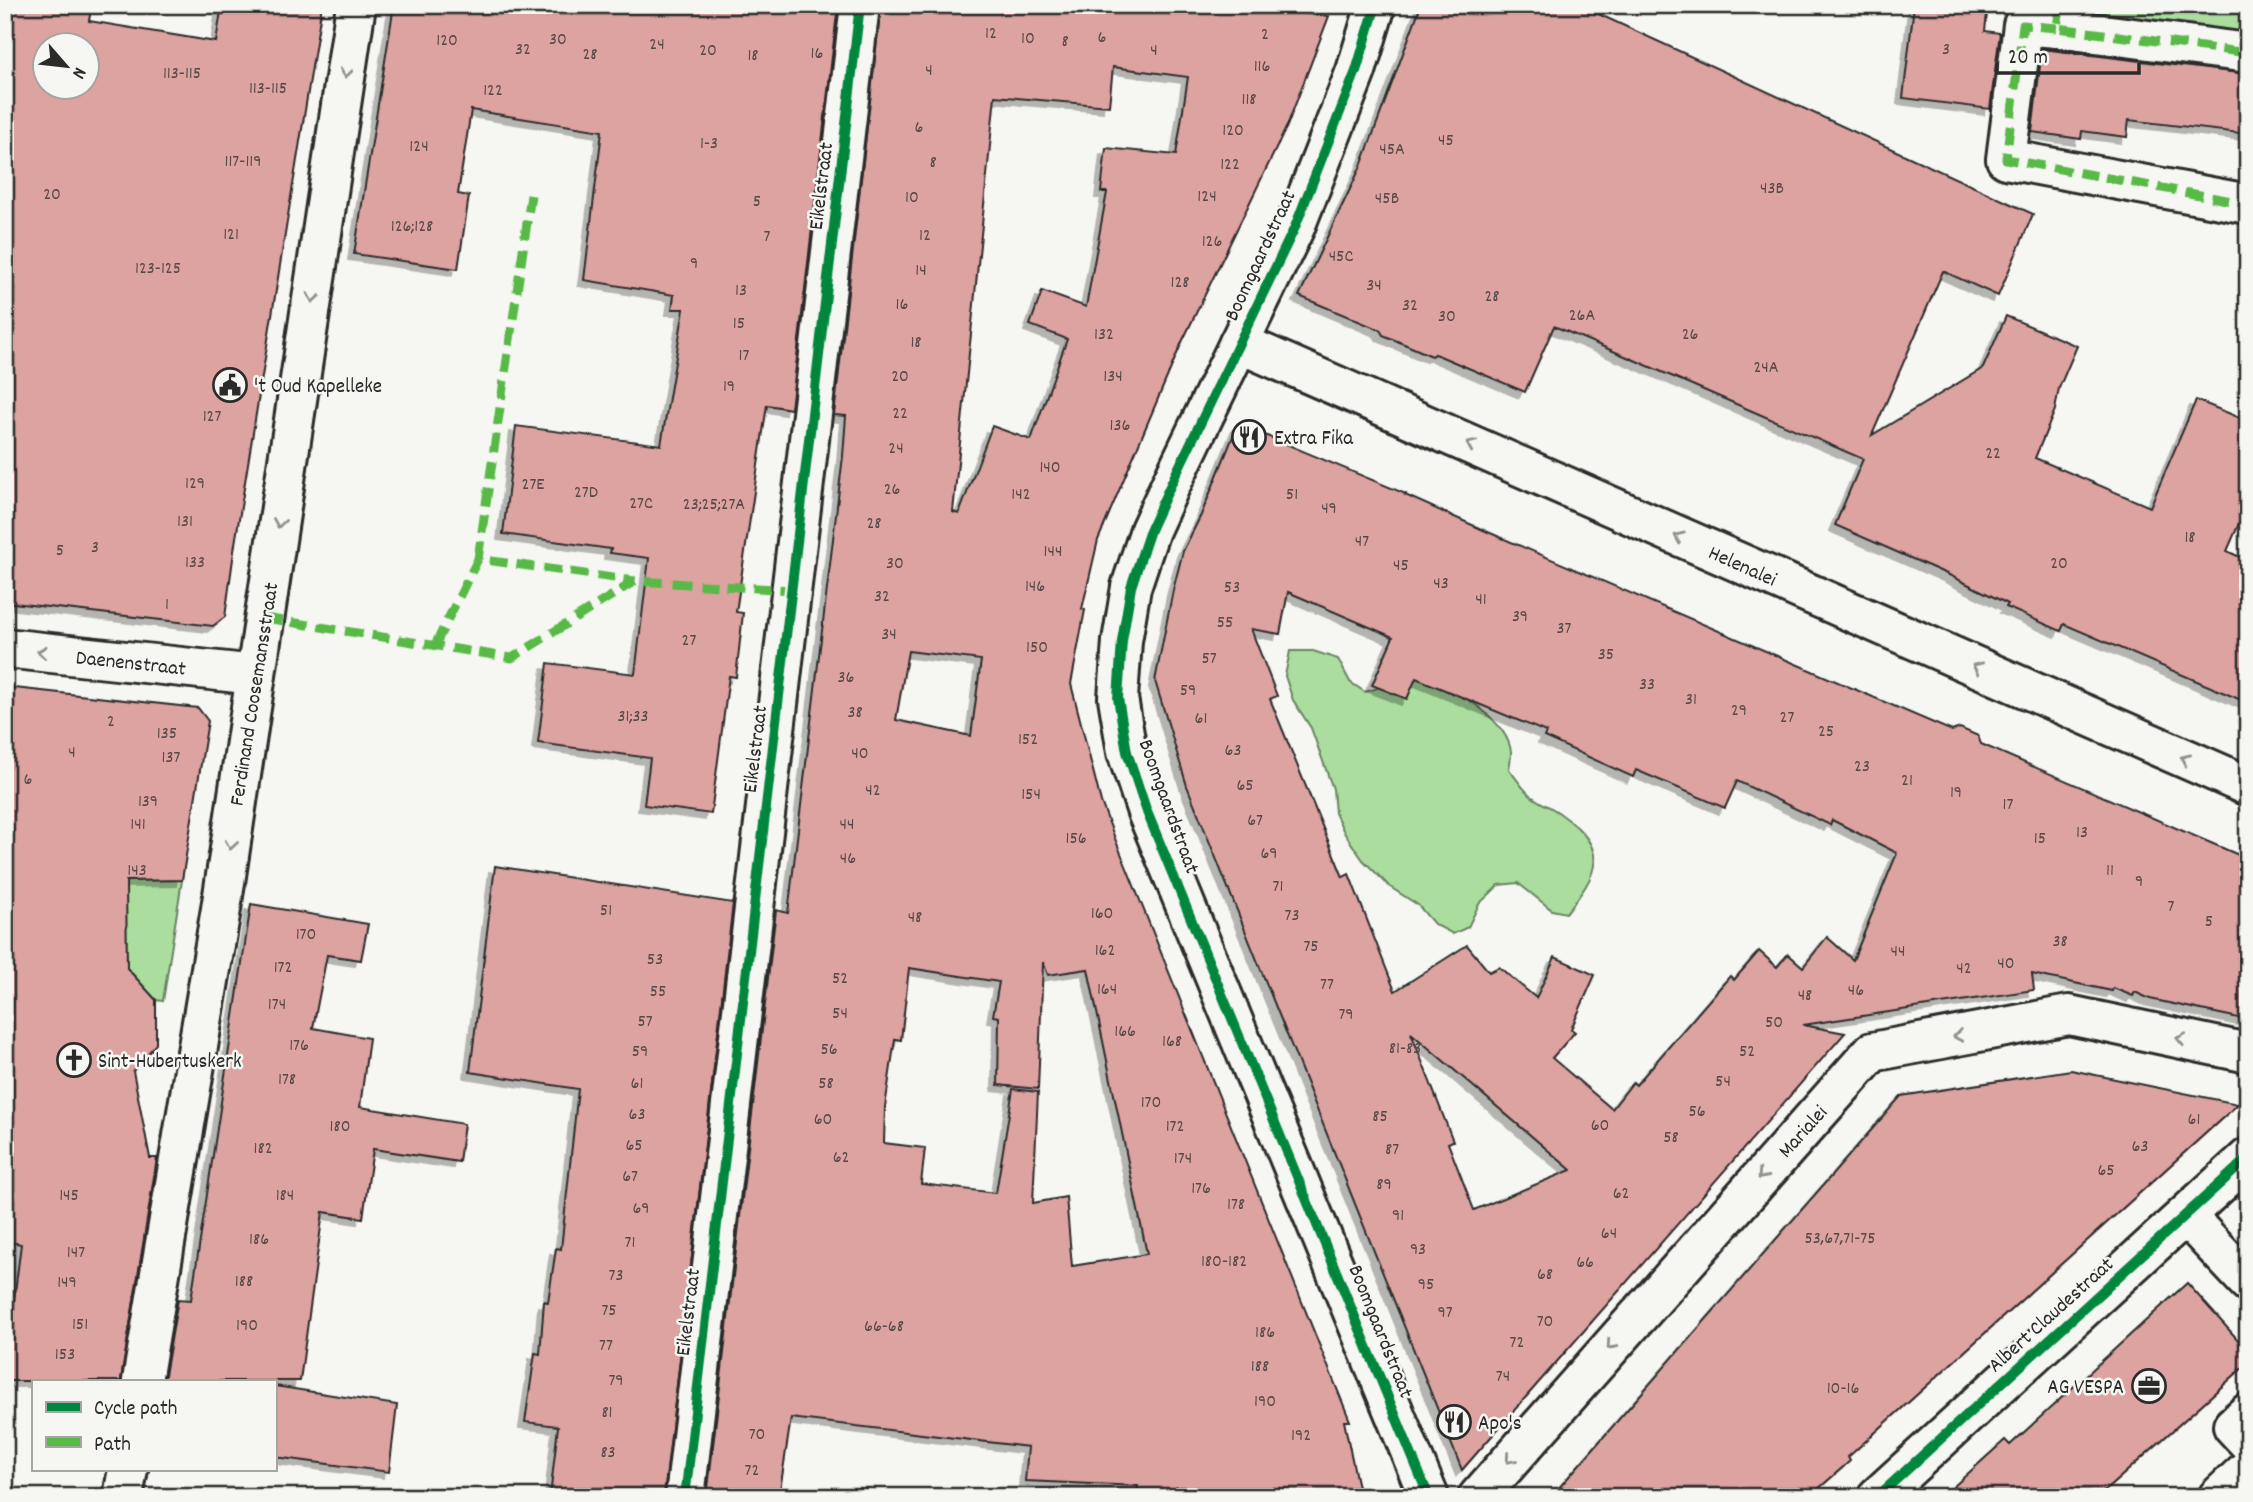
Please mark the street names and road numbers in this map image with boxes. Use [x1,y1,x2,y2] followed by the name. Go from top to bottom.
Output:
[803,141,843,232] street label: Eikelstraat
[1218,186,1305,327] street label: Boomgaardstraat
[1703,539,1781,596] street label: Helenalei
[223,580,288,808] street label: Ferdinand Coosemansstraat
[74,644,187,686] street label: Daenenstraat
[737,704,777,795] street label: Eikelstraat
[1129,735,1206,879] street label: Boomgaardstraat
[1772,1100,1836,1166] street label: Marialei
[1982,1251,2122,1381] street label: Albert Claudestraat
[1339,1261,1420,1404] street label: Boomgaardstraat
[670,1267,710,1358] street label: Eikelstraat

